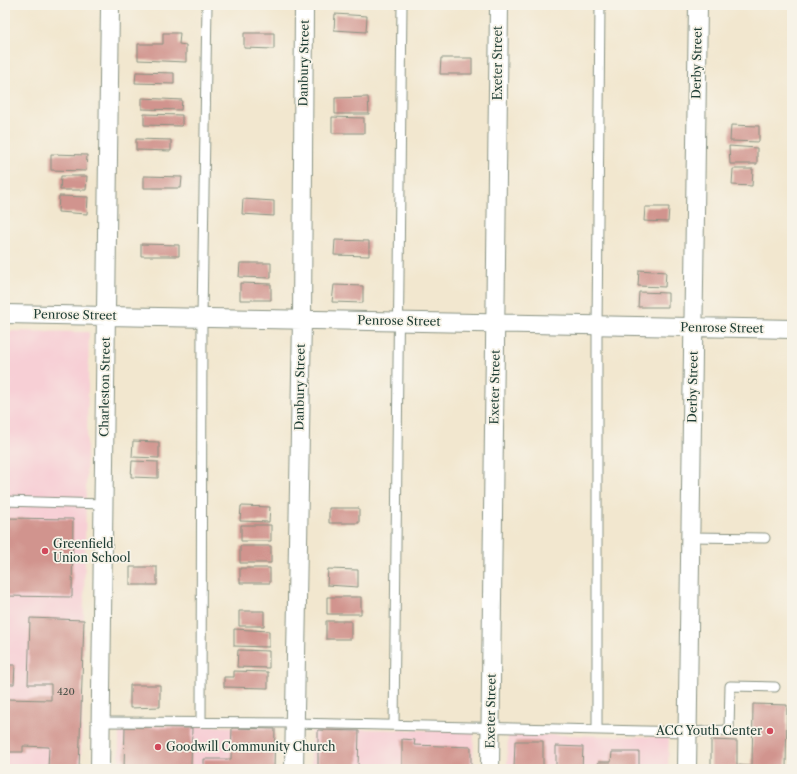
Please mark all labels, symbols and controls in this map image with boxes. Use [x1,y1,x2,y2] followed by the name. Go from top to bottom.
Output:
[295,19,312,106] street label: Danbury Street
[490,25,505,100] street label: Exeter Street
[688,26,705,99] street label: Derby Street
[33,306,118,323] street label: Penrose Street
[357,312,442,329] street label: Penrose Street
[680,319,765,336] street label: Penrose Street
[96,336,113,437] street label: Charleston Street
[291,343,308,430] street label: Danbury Street
[486,349,503,424] street label: Exeter Street
[684,350,701,423] street label: Derby Street
[53,536,131,565] place label: Greenfield Union School
[40,546,50,556] marker: Greenfield Union School
[482,673,499,748] street label: Exeter Street
[57,685,75,698] house number: 420
[655,723,762,738] place label: ACC Youth Center
[765,726,775,736] marker: ACC Youth Center
[166,739,336,754] place label: Goodwill Community Church
[153,742,163,752] marker: Goodwill Community Church

